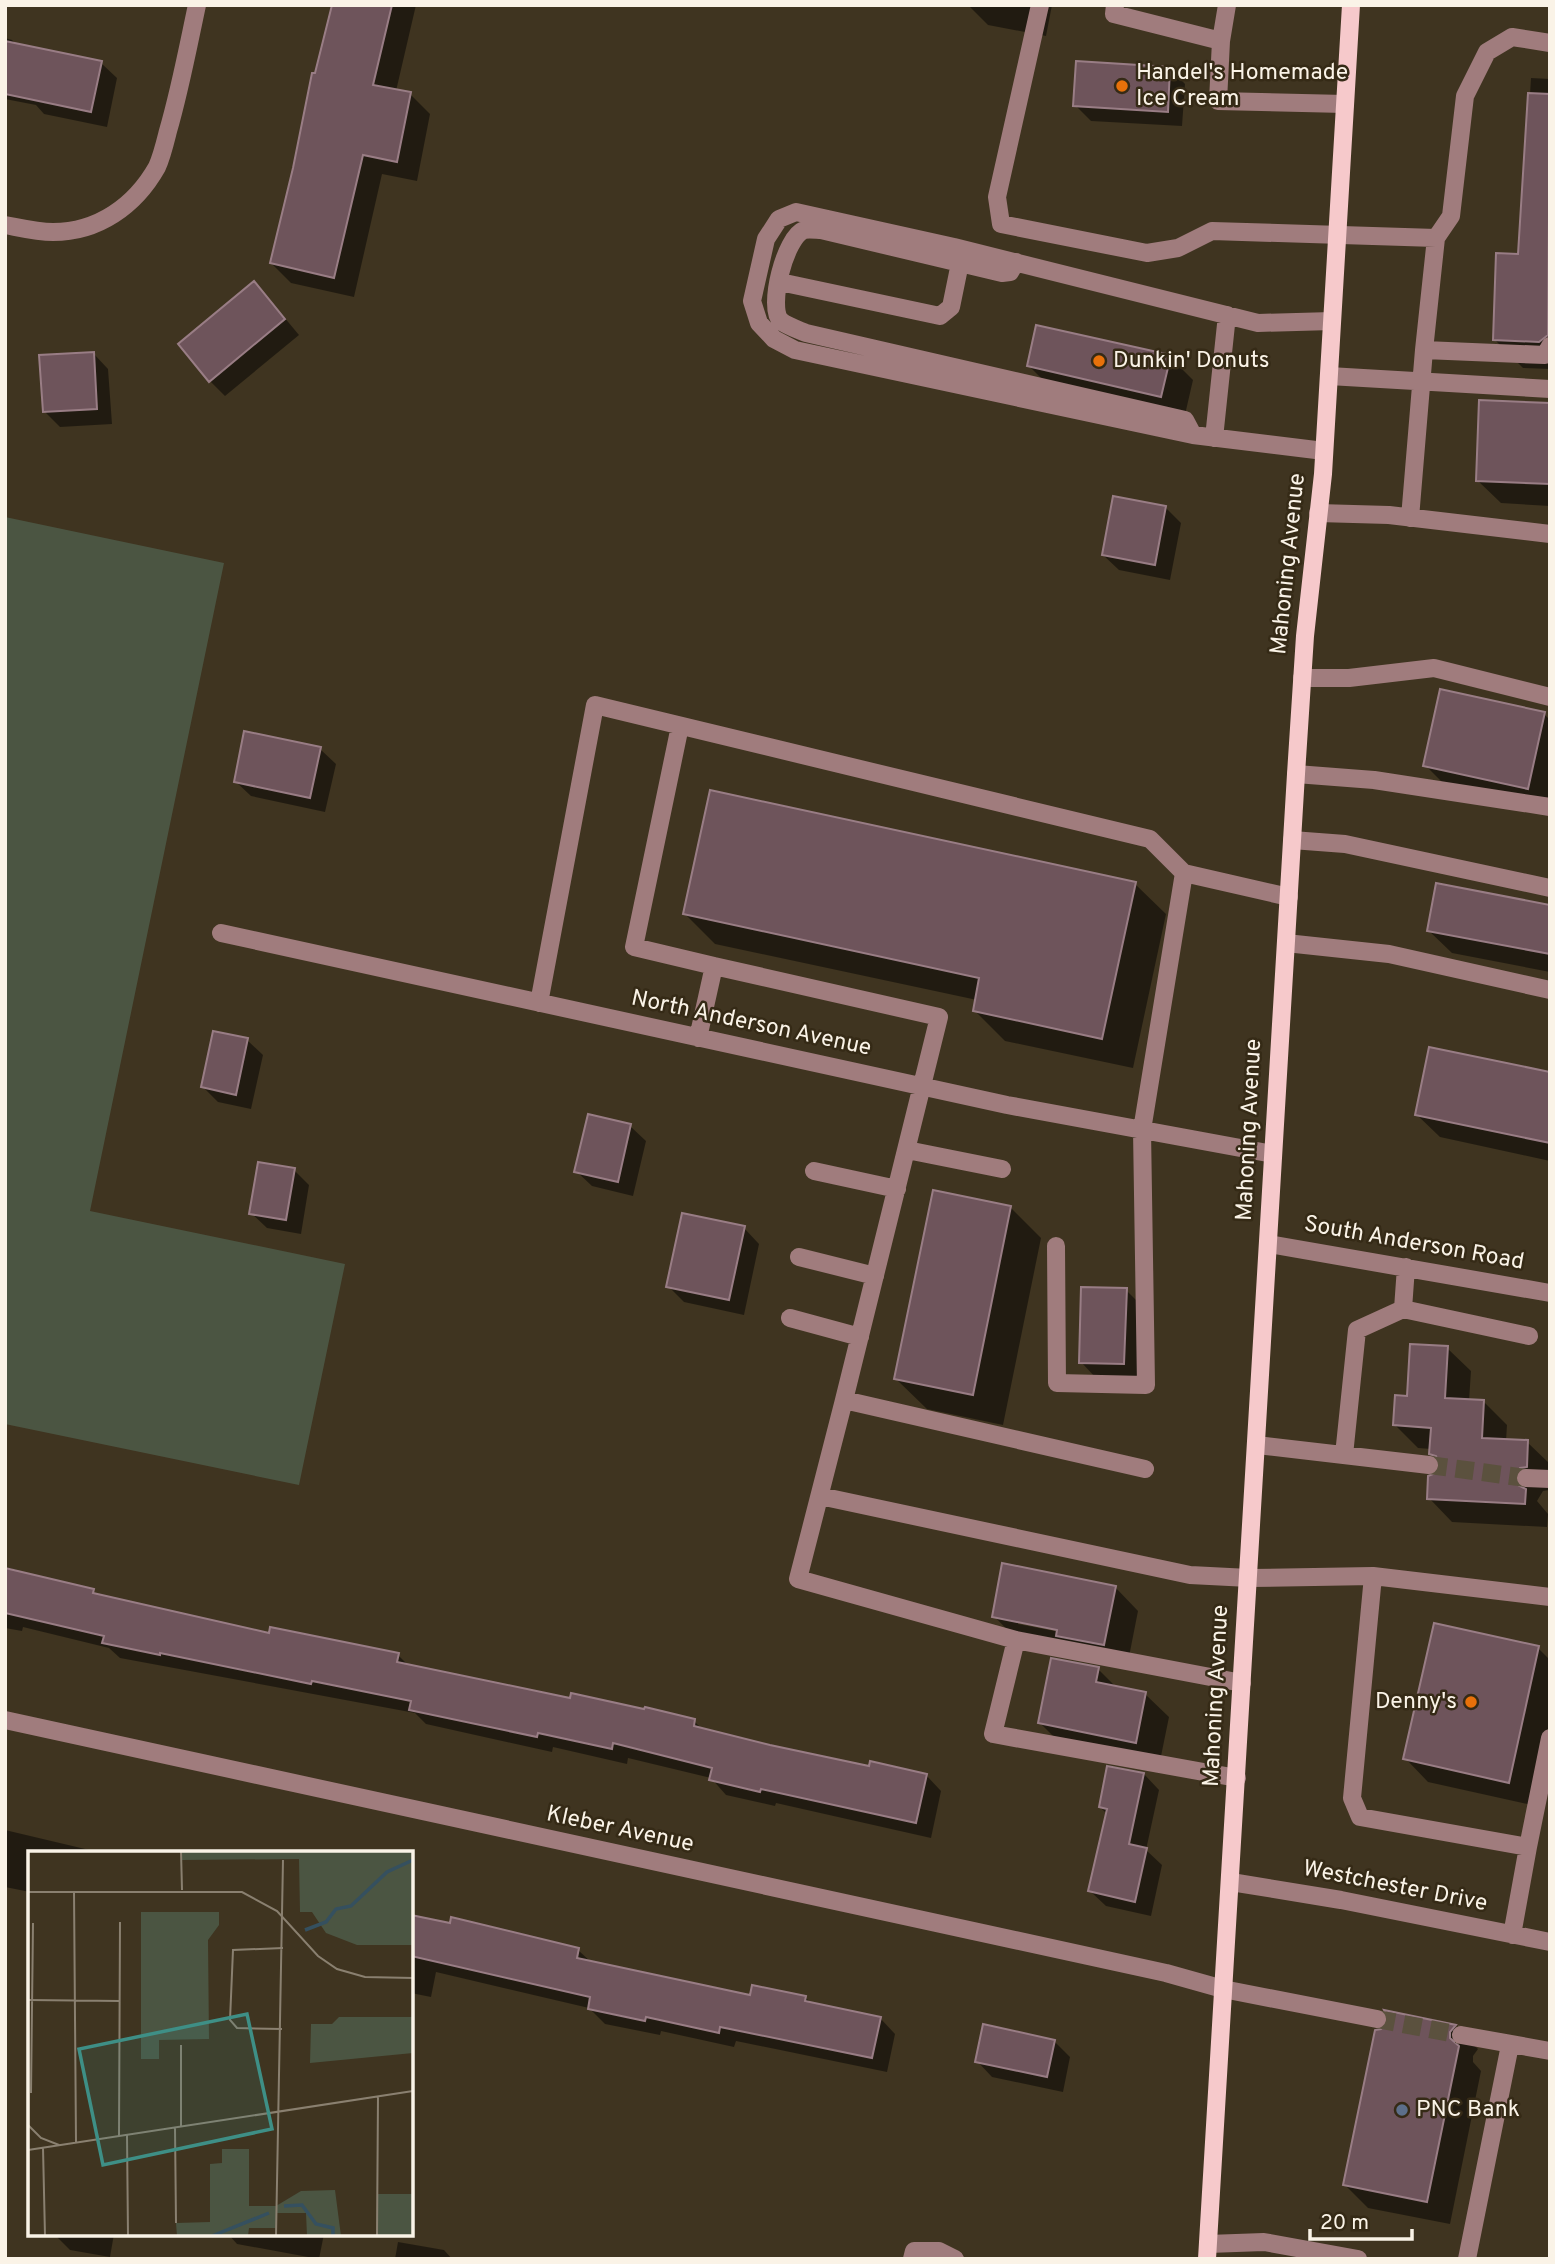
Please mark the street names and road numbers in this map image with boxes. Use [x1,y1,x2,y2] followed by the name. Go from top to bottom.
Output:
[1265,472,1313,656] street label: Mahoning Avenue
[628,984,874,1064] street label: North Anderson Avenue
[1231,1038,1269,1222] street label: Mahoning Avenue
[1302,1210,1526,1278] street label: South Anderson Road
[1198,1604,1236,1788] street label: Mahoning Avenue
[544,1800,696,1860] street label: Kleber Avenue
[1300,1855,1490,1919] street label: Westchester Drive

